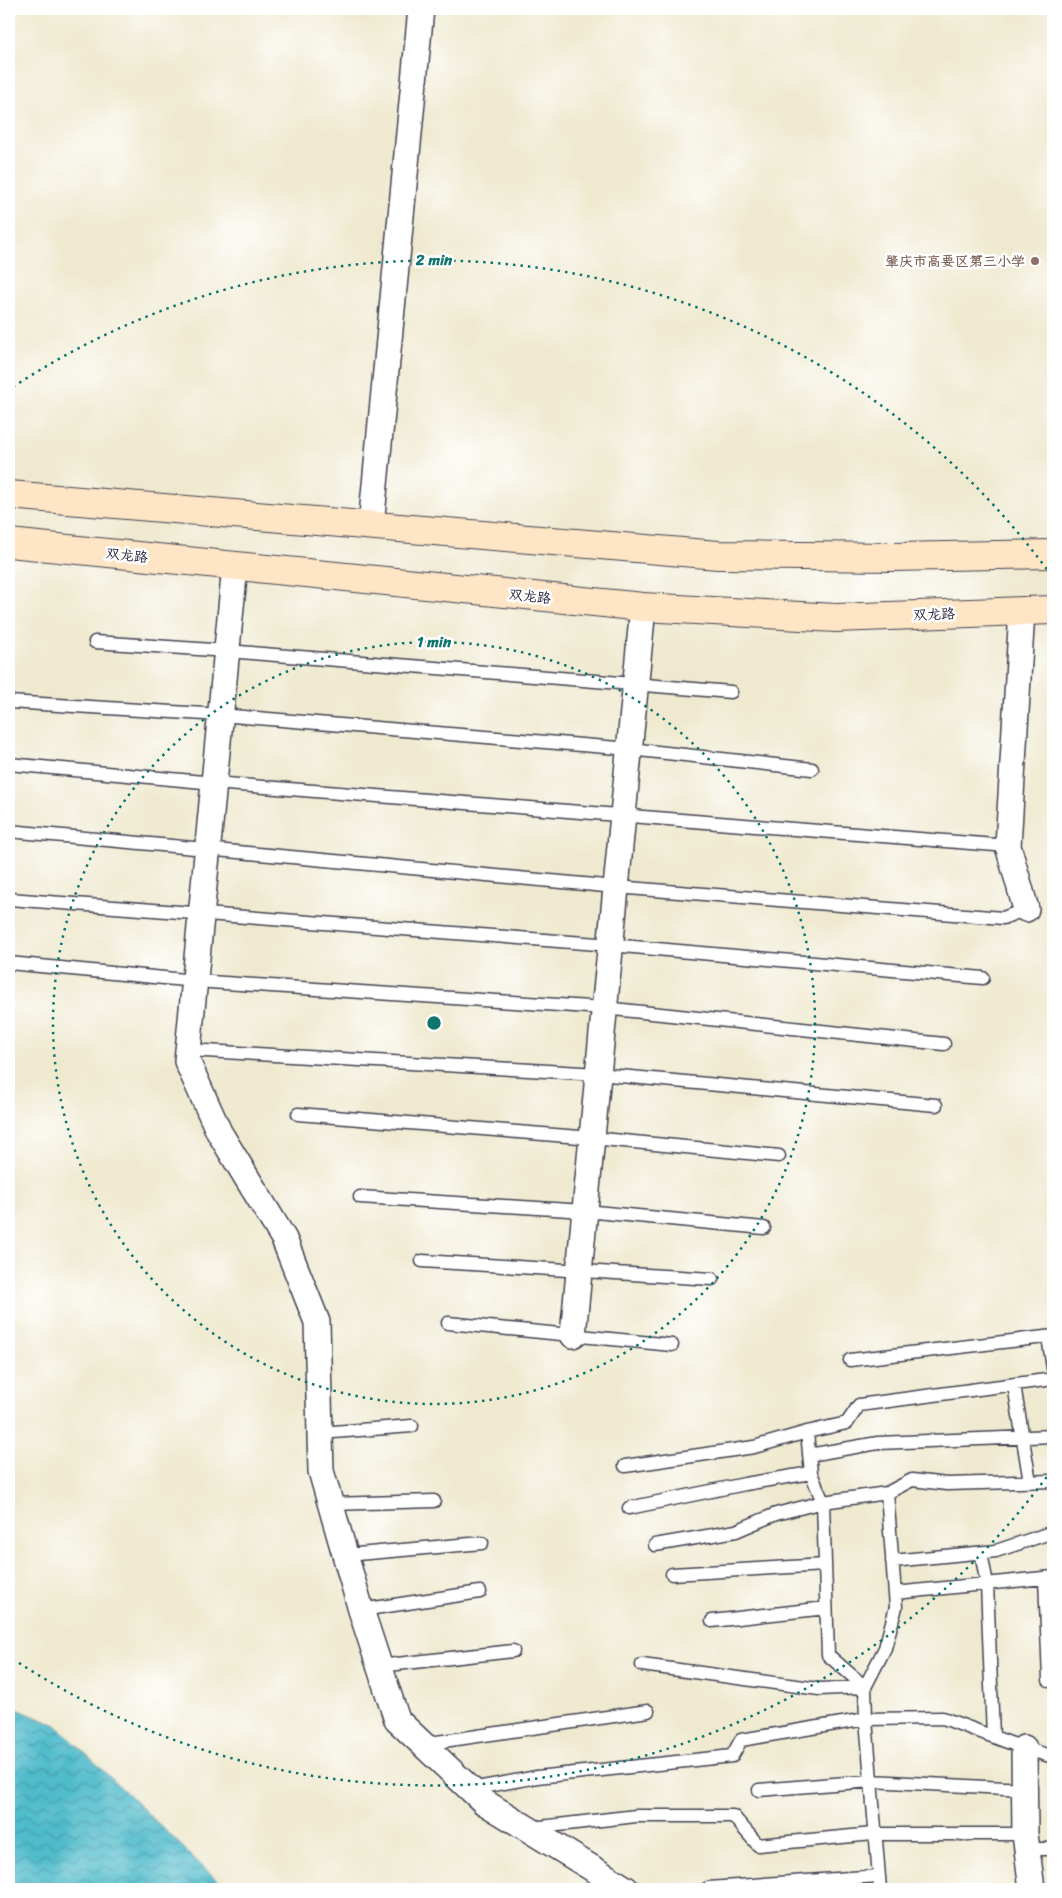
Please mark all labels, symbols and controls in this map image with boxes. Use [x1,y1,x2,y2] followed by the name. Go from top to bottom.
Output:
[415,247,453,273] text: 2 min
[885,249,1025,274] place label: 肇庆市高要区第三小学
[1029,255,1041,267] marker: 肇庆市高要区第三小学
[105,541,149,570] street label: 双龙路
[508,582,552,611] street label: 双龙路
[913,601,955,628] street label: 双龙路
[417,629,452,655] text: 1 min
[425,1014,443,1032] centre of rings

